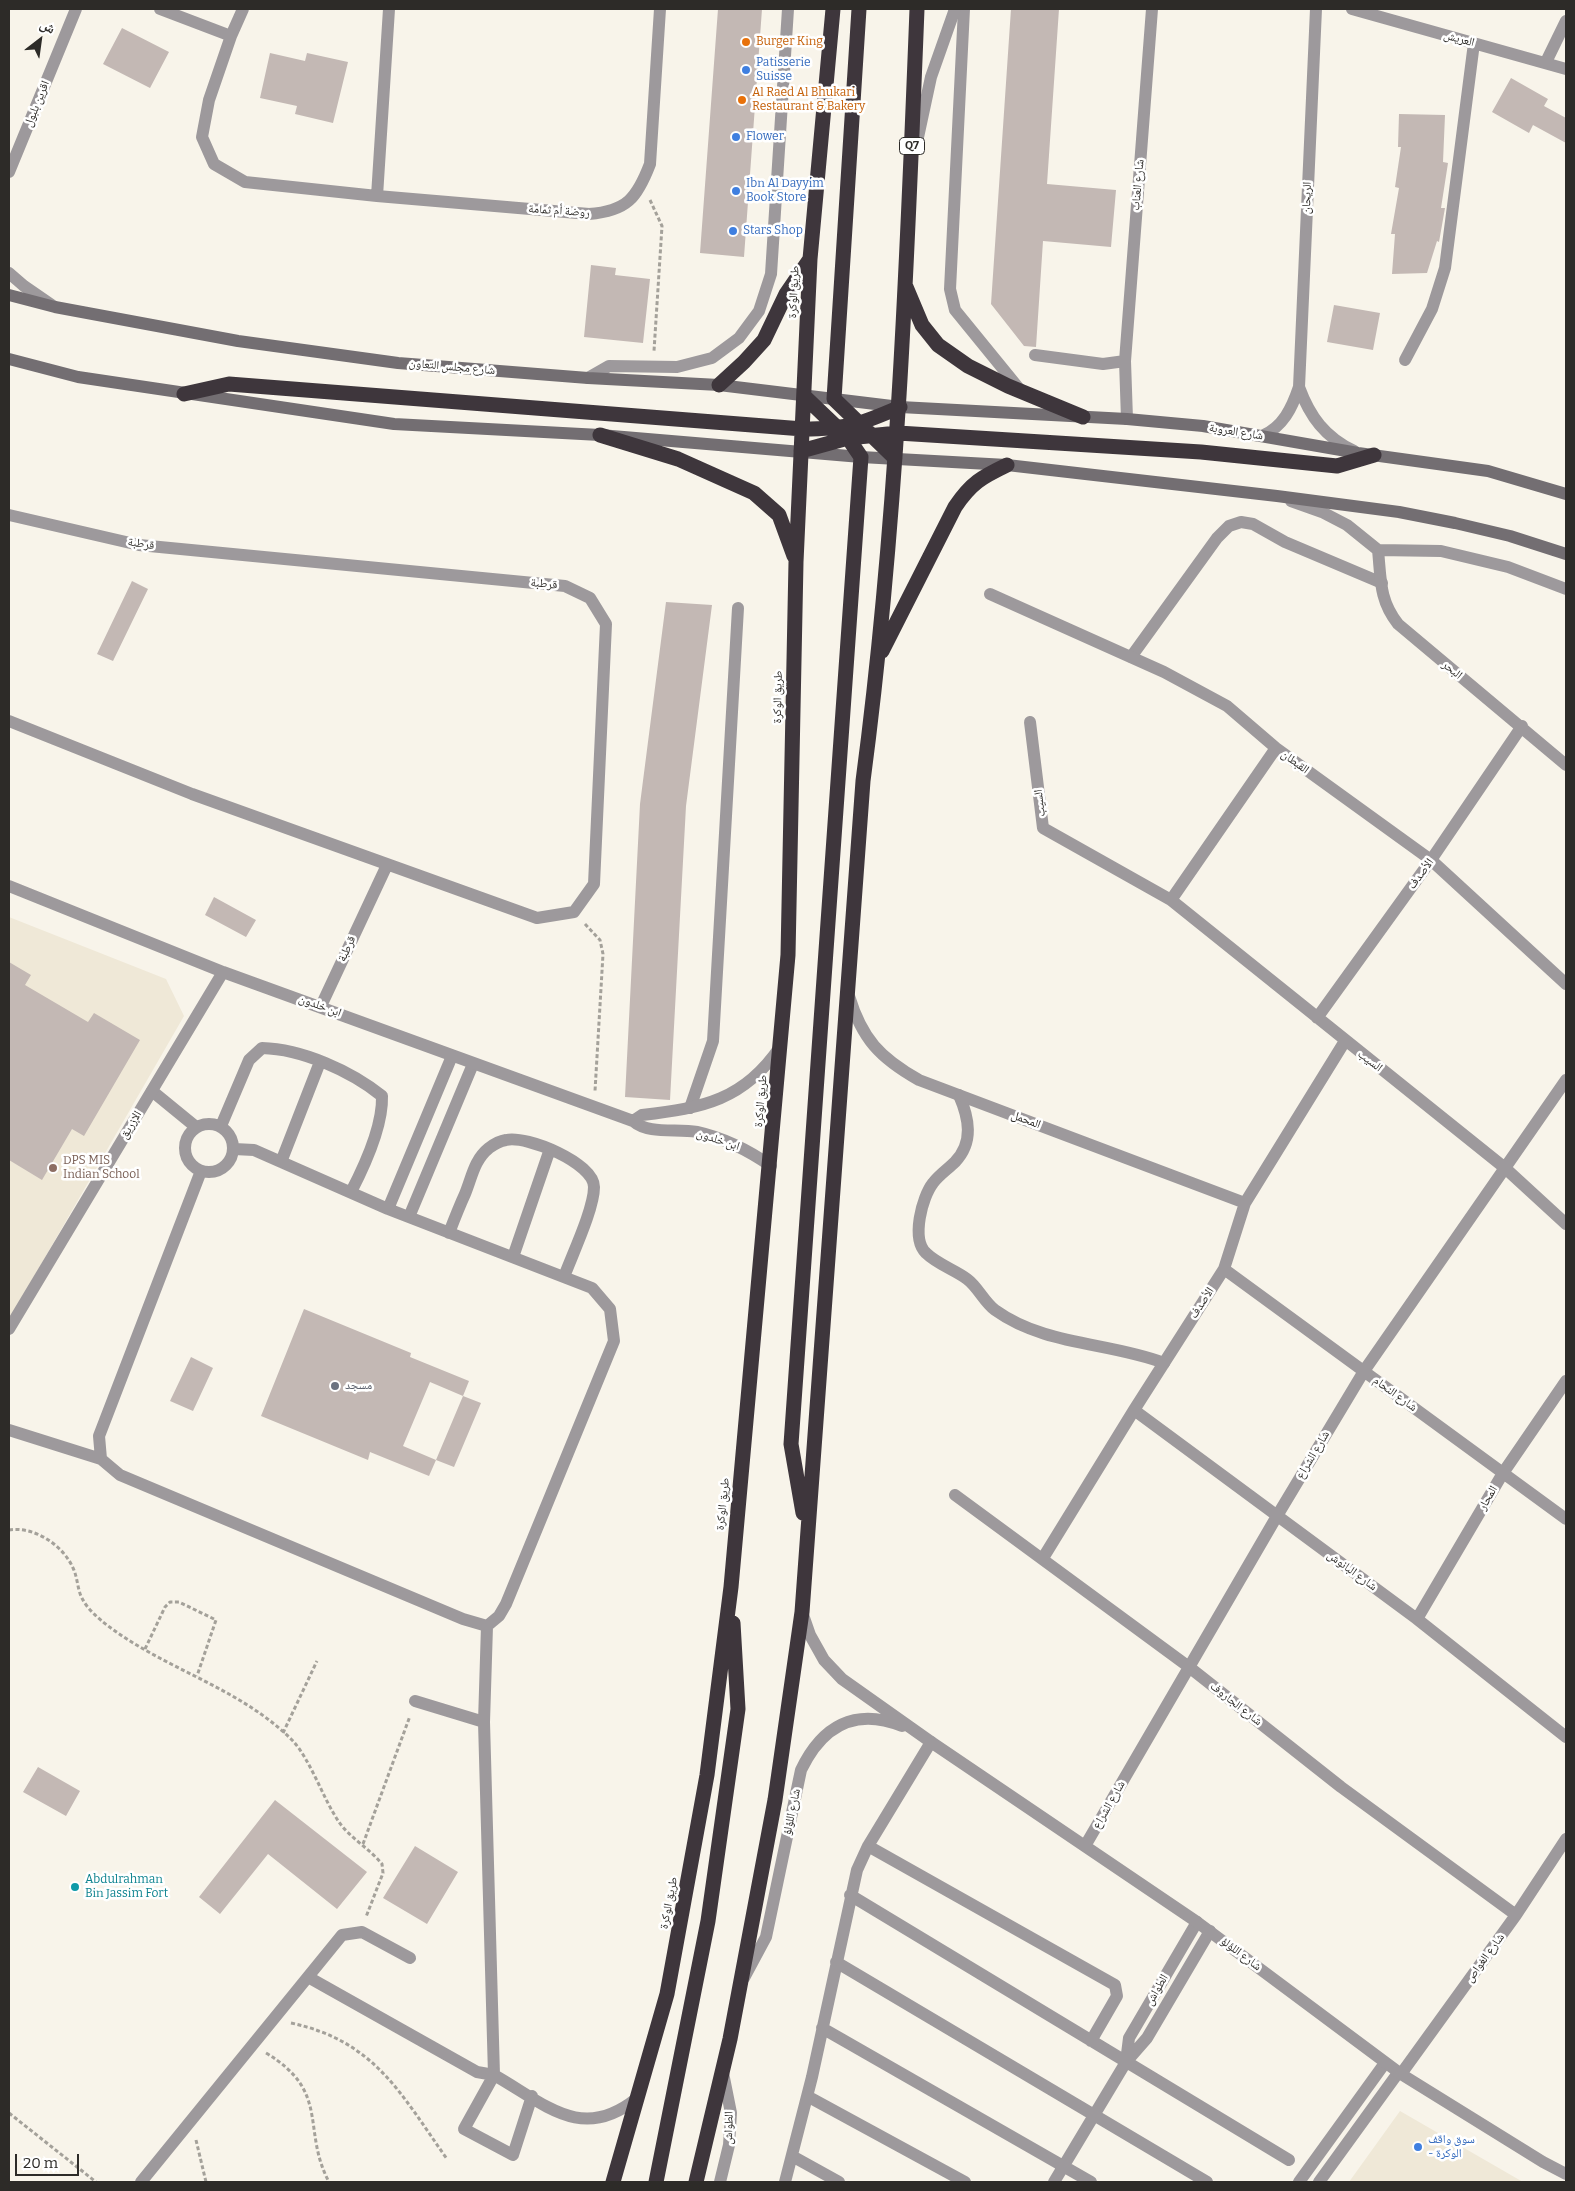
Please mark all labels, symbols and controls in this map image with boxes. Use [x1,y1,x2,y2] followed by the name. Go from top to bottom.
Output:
[15,15,65,65] north arrow
[37,15,58,38] text: ش
[1442,28,1476,50] street label: العريش
[756,35,823,49] place label: Burger King
[740,36,752,48] marker: Burger King
[756,56,811,84] place label: Patisserie Suisse
[740,64,752,76] marker: Patisserie Suisse
[21,79,53,129] street label: اقرين بلبول
[752,86,865,114] place label: Al Raed Al Bhukari Restaurant & Bakery
[736,94,748,106] marker: Al Raed Al Bhukari Restaurant & Bakery
[746,130,784,144] place label: Flower
[730,131,742,143] marker: Flower
[900,138,924,154] road number: Q7
[1129,159,1147,211] street label: شارع العناب
[746,177,824,205] place label: Ibn Al Dayyim Book Store
[1299,182,1315,214] street label: الريحان
[730,185,742,197] marker: Ibn Al Dayyim Book Store
[528,202,590,220] street label: روضة أم ثمامة
[743,224,803,238] place label: Stars Shop
[727,225,739,237] marker: Stars Shop
[785,265,803,319] street label: طريق الوكرة
[408,356,496,378] street label: شارع مجلس التعاون
[1208,421,1264,443] street label: شارع العروبة
[127,535,155,553] street label: قرطبة
[530,575,558,593] street label: قرطبة
[1439,658,1465,682] street label: البحر
[770,671,786,723] street label: طريق الوكرة
[1278,747,1312,777] street label: القبطان
[1031,788,1049,818] street label: السيب
[1405,856,1437,892] street label: الأصدف
[335,934,359,964] street label: قرطبة
[297,992,343,1020] street label: ابن خلدون
[1355,1047,1385,1075] street label: السيب
[752,1074,770,1128] street label: طريق الوكرة
[117,1108,145,1142] street label: الإزريق
[1009,1108,1043,1132] street label: المحمل
[695,1126,741,1154] street label: ابن خلدون
[63,1154,140,1182] place label: DPS MIS Indian School
[47,1162,59,1174] marker: DPS MIS Indian School
[1187,1285,1217,1321] street label: الأصدف
[1370,1373,1420,1415] street label: شارع النحام
[345,1379,372,1393] place label: مسجد
[329,1380,341,1392] marker: مسجد
[1293,1428,1333,1482] street label: شارع الشراع
[713,1477,733,1531] street label: طريق الوكرة
[1475,1483,1501,1513] street label: المحار
[1324,1548,1380,1594] street label: شارع البانوش
[1207,1679,1265,1729] street label: شارع الجاروف
[1089,1778,1129,1832] street label: شارع الشراع
[780,1787,804,1837] street label: شارع اللؤلؤ
[85,1873,168,1901] place label: Abdulrahman Bin Jassim Fort
[657,1876,681,1930] street label: طريق الوكرة
[69,1881,81,1893] marker: Abdulrahman Bin Jassim Fort
[1462,1931,1508,1985] street label: شارع الغواص
[1218,1934,1264,1974] street label: شارع اللؤلؤ
[1142,1972,1172,2008] street label: الطواش
[722,2111,736,2145] street label: الطواش
[1428,2133,1475,2161] place label: سوق واقف - الوكرة
[1412,2141,1424,2153] marker: سوق واقف - الوكرة
[18,2144,81,2176] scale bar
[23,2154,58,2172] text: 20 m

